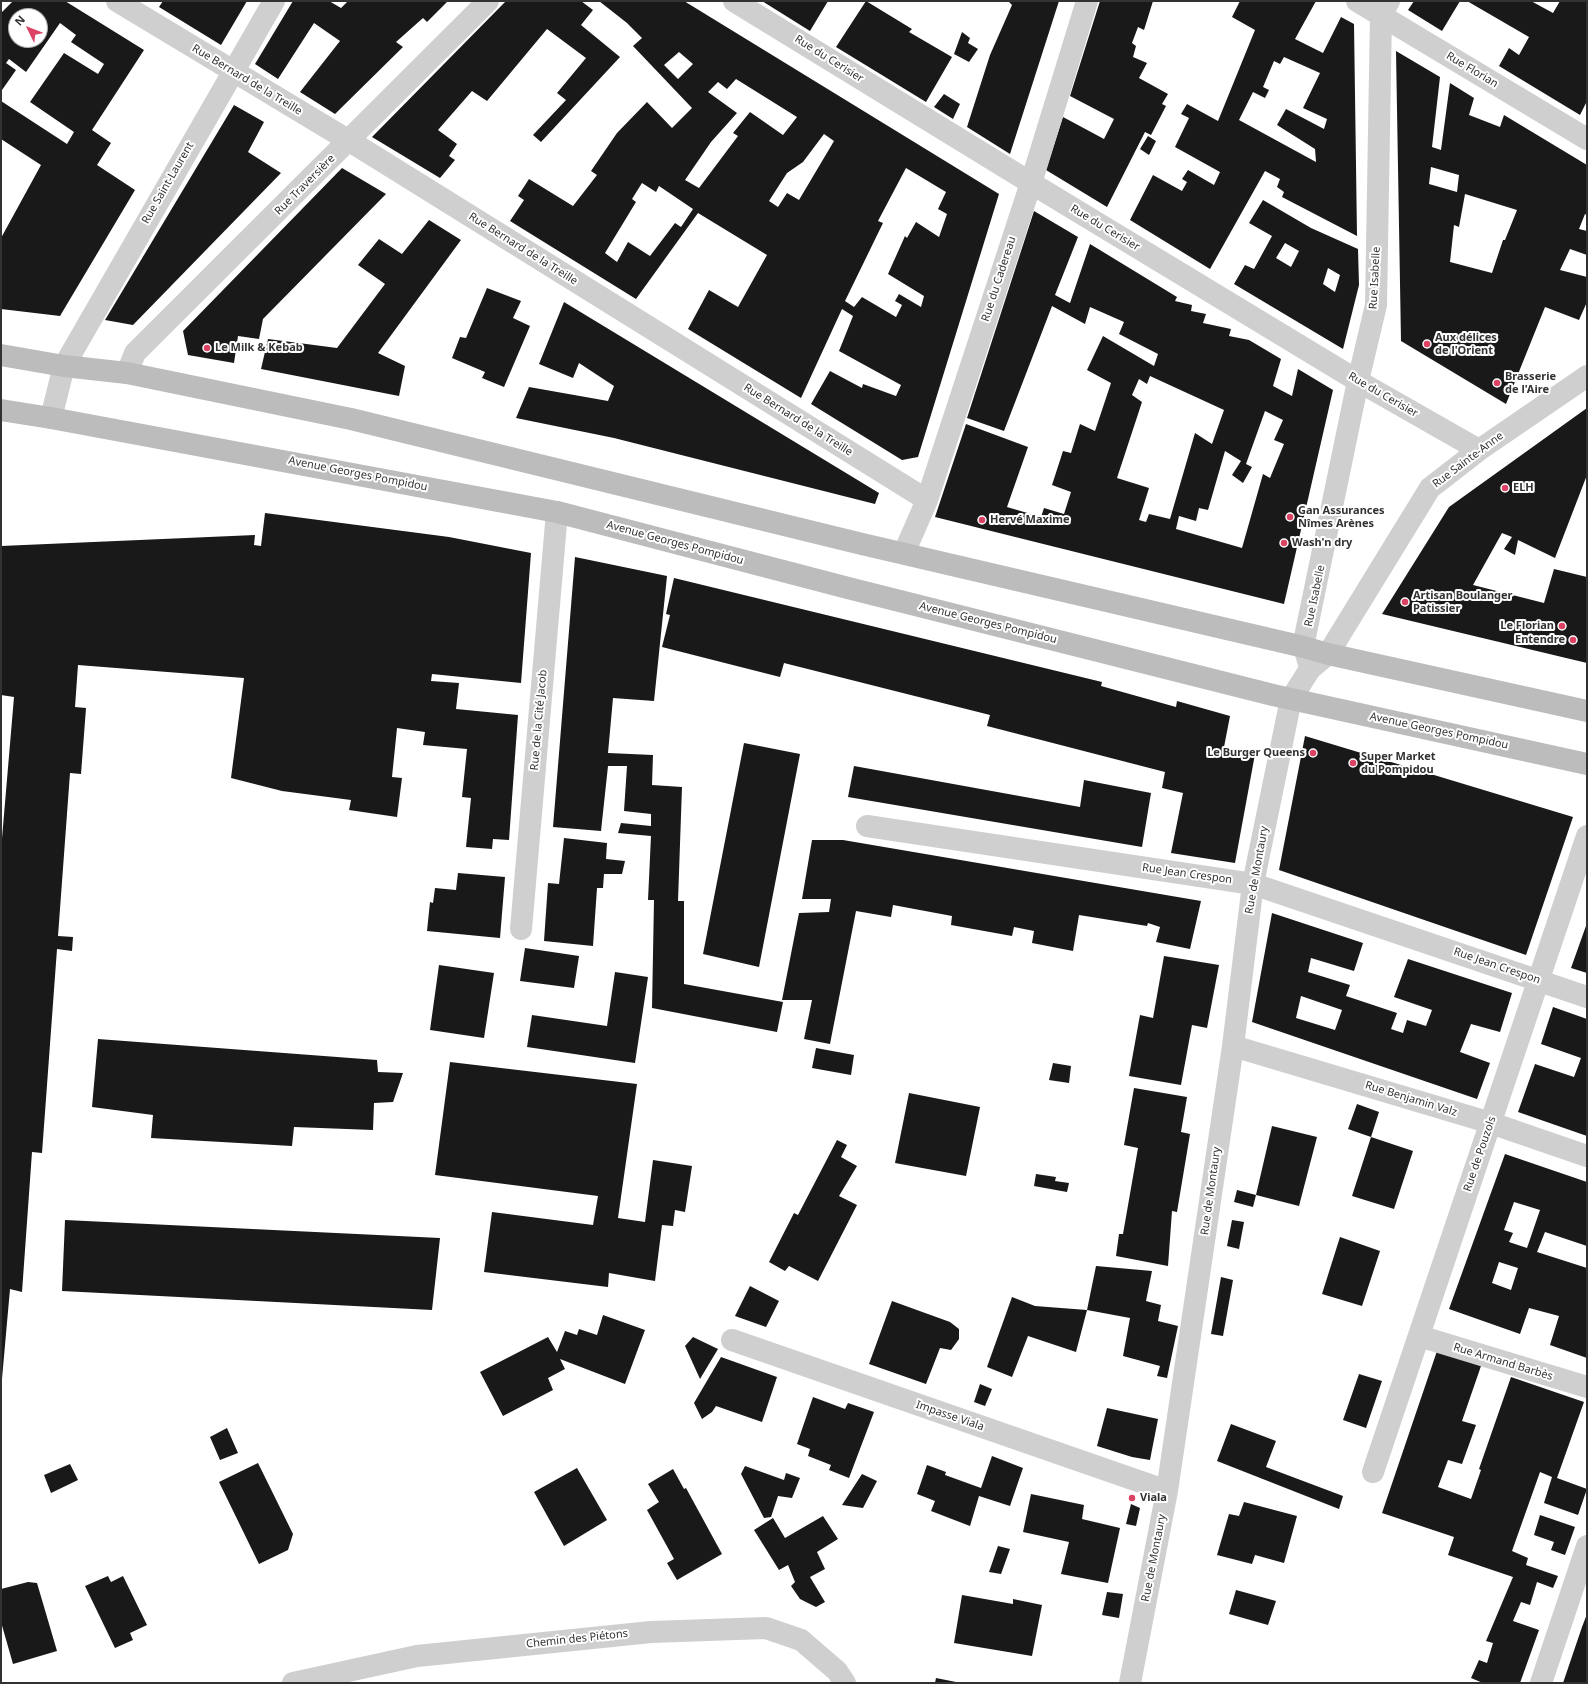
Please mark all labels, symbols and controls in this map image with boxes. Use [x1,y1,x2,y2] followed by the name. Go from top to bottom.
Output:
[8,8,48,48] north arrow
[11,12,28,29] text: N
[792,33,866,85] street label: Rue du Cerisier
[190,42,304,118] street label: Rue Bernard de la Treille
[1444,49,1500,91] street label: Rue Florian
[139,140,197,226] street label: Rue Saint-Laurent
[272,152,338,218] street label: Rue Traversière
[1068,202,1142,254] street label: Rue du Cerisier
[466,210,580,288] street label: Rue Bernard de la Treille
[979,235,1019,323] street label: Rue du Cadereau
[1367,246,1383,310] street label: Rue Isabelle
[1435,331,1497,357] place label: Aux délices de l'Orient
[1422,339,1432,349] marker: Aux délices de l'Orient
[215,341,303,355] place label: Le Milk & Kebab
[202,343,212,353] marker: Le Milk & Kebab
[1346,370,1420,420] street label: Rue du Cerisier
[1505,370,1556,396] place label: Brasserie de l'Aire
[1492,378,1502,388] marker: Brasserie de l'Aire
[741,381,855,459] street label: Rue Bernard de la Treille
[1430,429,1506,491] street label: Rue Sainte-Anne
[287,454,429,494] street label: Avenue Georges Pompidou
[1513,481,1534,495] place label: ELH
[1500,483,1510,493] marker: ELH
[1298,504,1385,530] place label: Gan Assurances Nîmes Arènes
[1285,512,1295,522] marker: Gan Assurances Nîmes Arènes
[990,513,1070,527] place label: Hervé Maxime
[977,515,987,525] marker: Hervé Maxime
[605,518,745,568] street label: Avenue Georges Pompidou
[1292,536,1352,550] place label: Wash'n dry
[1279,538,1289,548] marker: Wash'n dry
[1302,564,1328,628] street label: Rue Isabelle
[1413,589,1513,615] place label: Artisan Boulanger Patissier
[1400,597,1410,607] marker: Artisan Boulanger Patissier
[918,600,1058,646] street label: Avenue Georges Pompidou
[1500,619,1554,633] place label: Le Florian
[1557,621,1567,631] marker: Le Florian
[1515,633,1565,647] place label: Entendre
[1568,635,1578,645] marker: Entendre
[528,669,550,771] street label: Rue de la Cité Jacob
[1369,710,1509,752] street label: Avenue Georges Pompidou
[1207,746,1305,760] place label: Le Burger Queens
[1308,748,1318,758] marker: Le Burger Queens
[1361,750,1436,776] place label: Super Market du Pompidou
[1348,758,1358,768] marker: Super Market du Pompidou
[1243,825,1271,915] street label: Rue de Montaury
[1141,861,1233,887] street label: Rue Jean Crespon
[1452,945,1542,987] street label: Rue Jean Crespon
[1364,1079,1458,1119] street label: Rue Benjamin Valz
[1461,1115,1499,1193] street label: Rue de Pouzols
[1198,1146,1224,1236] street label: Rue de Montaury
[1452,1341,1554,1383] street label: Rue Armand Barbès
[914,1398,986,1434] street label: Impasse Viala
[1140,1491,1167,1505] place label: Viala
[1127,1493,1137,1503] marker: Viala
[1139,1513,1169,1603] street label: Rue de Montaury
[525,1627,629,1651] street label: Chemin des Piétons

